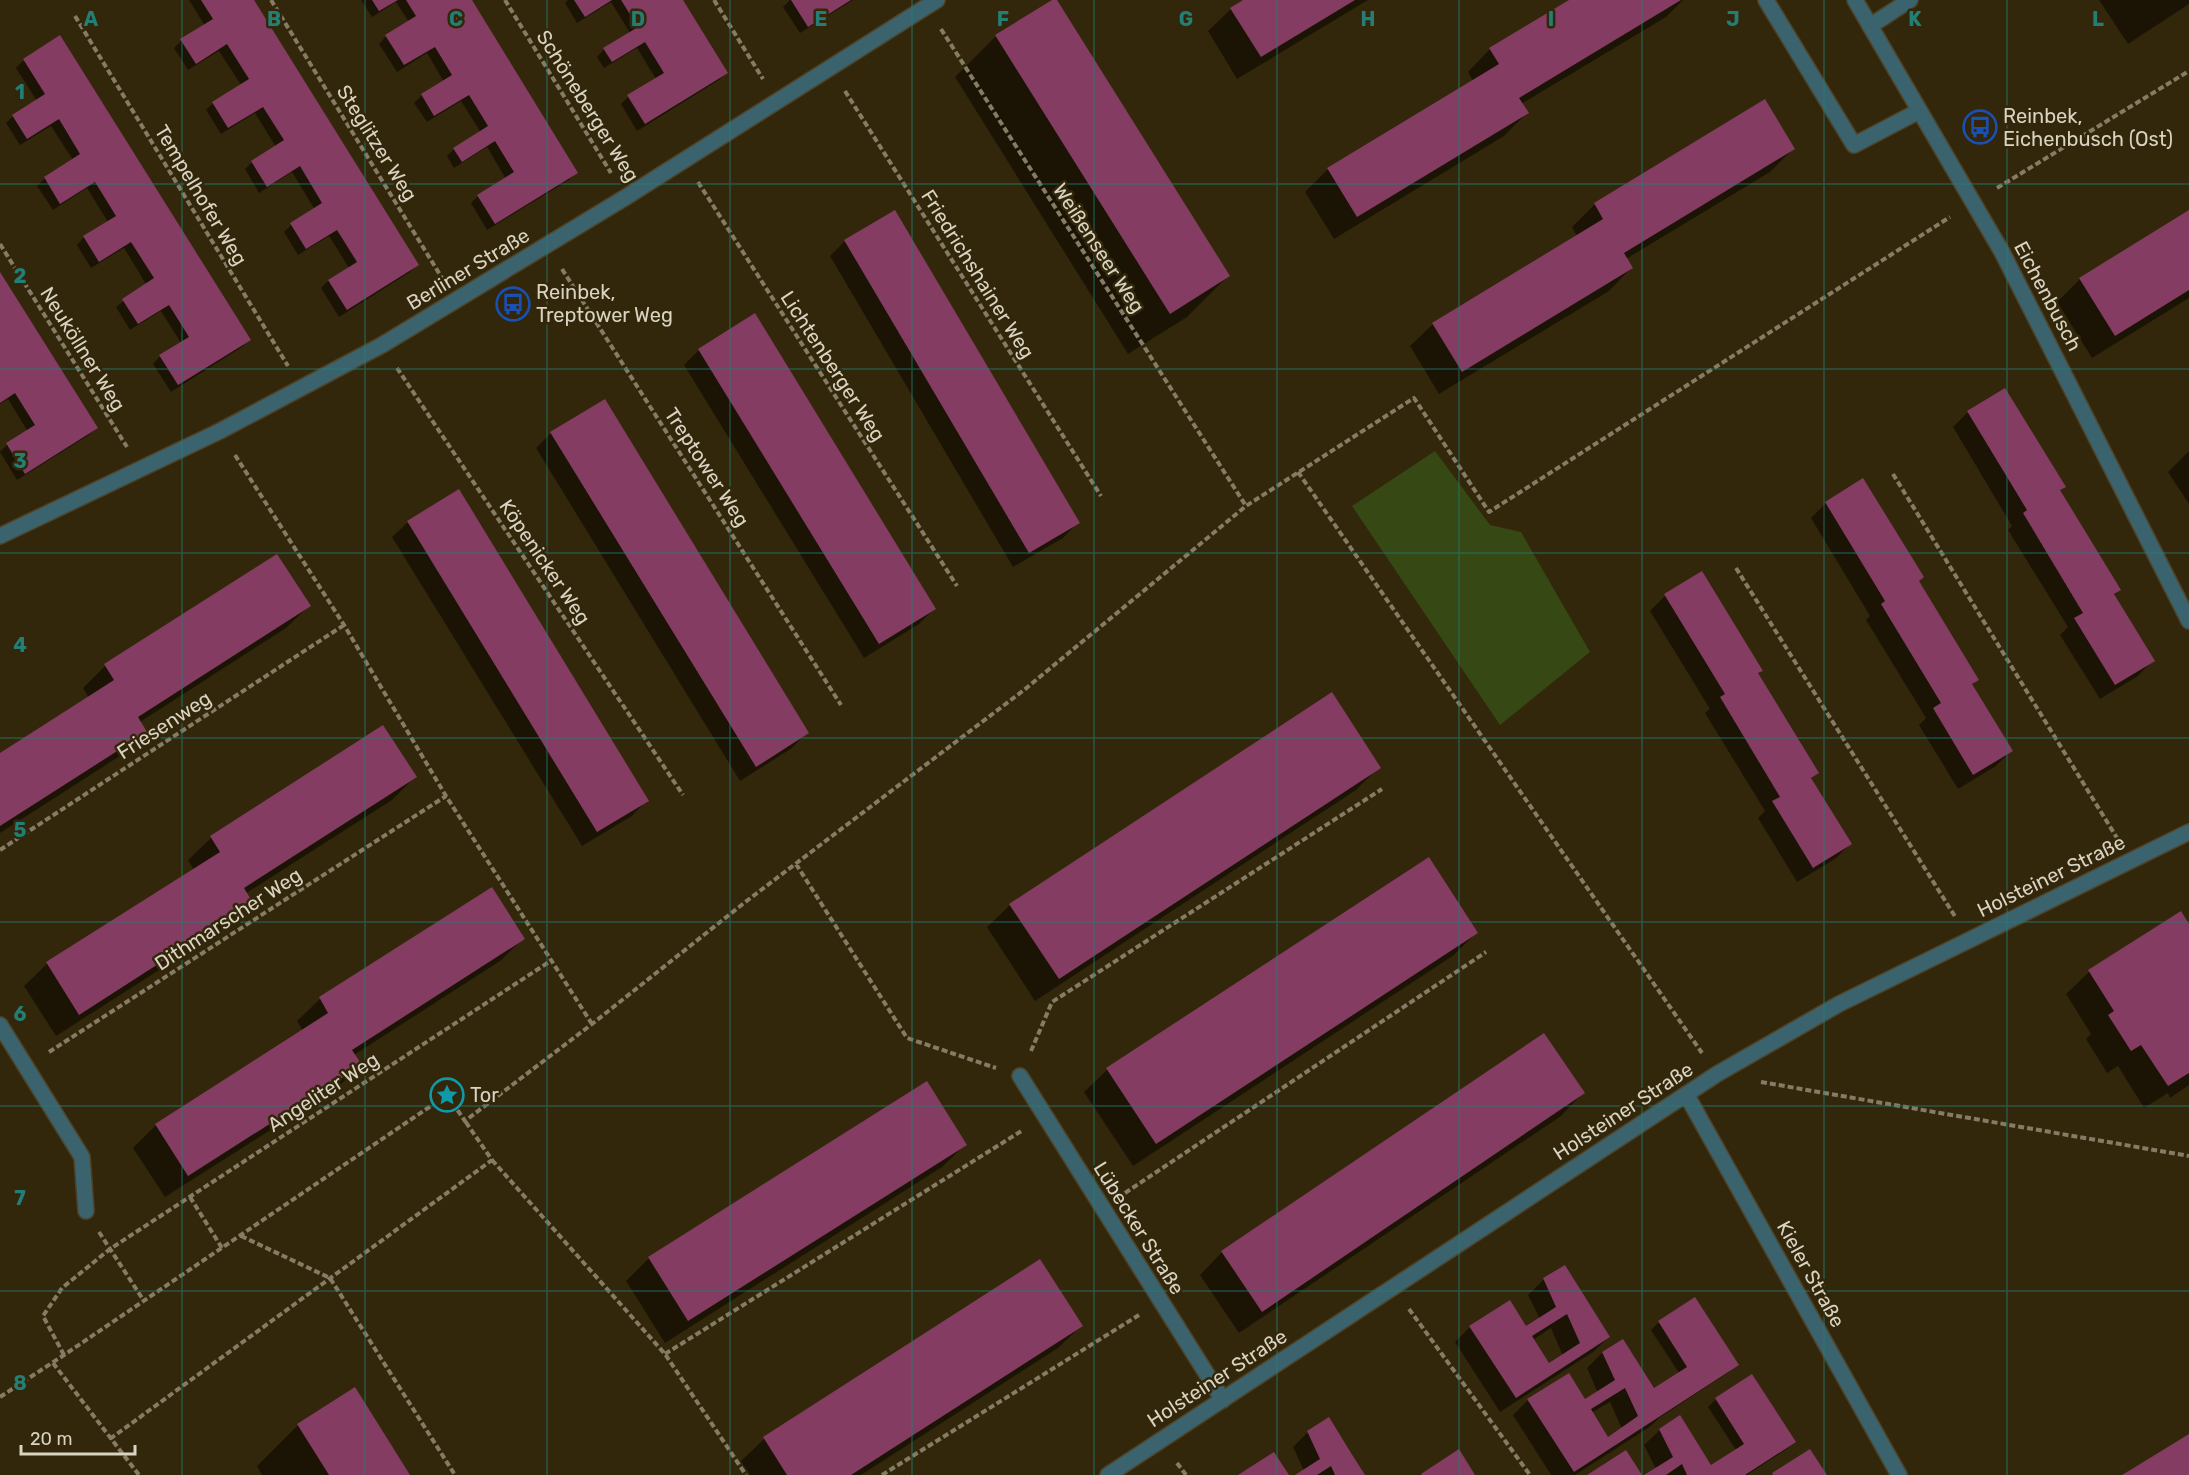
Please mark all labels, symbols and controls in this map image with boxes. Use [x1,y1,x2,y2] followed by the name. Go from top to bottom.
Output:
[84,7,99,31] text: A
[267,7,281,31] text: B
[449,7,463,31] text: C
[631,7,645,31] text: D
[815,7,827,31] text: E
[997,7,1009,31] text: F
[1179,7,1193,31] text: G
[1361,7,1375,31] text: H
[1548,7,1554,31] text: I
[1726,7,1740,31] text: J
[1908,7,1922,31] text: K
[2092,7,2104,31] text: L
[532,26,644,186] street label: Schöneberger Weg
[15,80,25,104] text: 1
[332,80,422,206] street label: Steglitzer Weg
[2003,104,2173,151] place label: Reinbek, Eichenbusch (Ost)
[1962,109,1998,145] bus stop icon: Reinbek, Eichenbusch (Ost)
[150,121,252,269] street label: Tempelhofer Weg
[1048,179,1150,317] street label: Weißenseer Weg
[916,185,1040,363] street label: Friedrichshainer Weg
[402,223,534,315] street label: Berliner Straße
[2009,237,2087,355] street label: Eichenbusch
[14,264,27,288] text: 2
[536,280,673,327] place label: Reinbek, Treptower Weg
[35,282,131,416] street label: Neuköllner Weg
[495,286,531,322] bus stop icon: Reinbek, Treptower Weg
[775,286,891,446] street label: Lichtenberger Weg
[660,403,754,531] street label: Treptower Weg
[13,449,27,473] text: 3
[494,495,596,629] street label: Köpenicker Weg
[13,633,27,657] text: 4
[112,686,216,764] street label: Friesenweg
[14,818,27,842] text: 5
[1973,830,2129,922] street label: Holsteiner Straße
[150,863,306,975] street label: Dithmarscher Weg
[13,1002,27,1026] text: 6
[263,1047,383,1137] street label: Angeliter Weg
[1549,1057,1697,1165] street label: Holsteiner Straße
[429,1077,465,1113] place icon: Tor
[470,1083,499,1107] place label: Tor
[1089,1157,1189,1299] street label: Lübecker Straße
[14,1186,26,1210] text: 7
[1772,1217,1850,1331] street label: Kieler Straße
[1143,1324,1291,1432] street label: Holsteiner Straße
[13,1371,27,1395] text: 8
[21,1418,135,1456] scale bar
[30,1428,72,1450] text: 20 m

